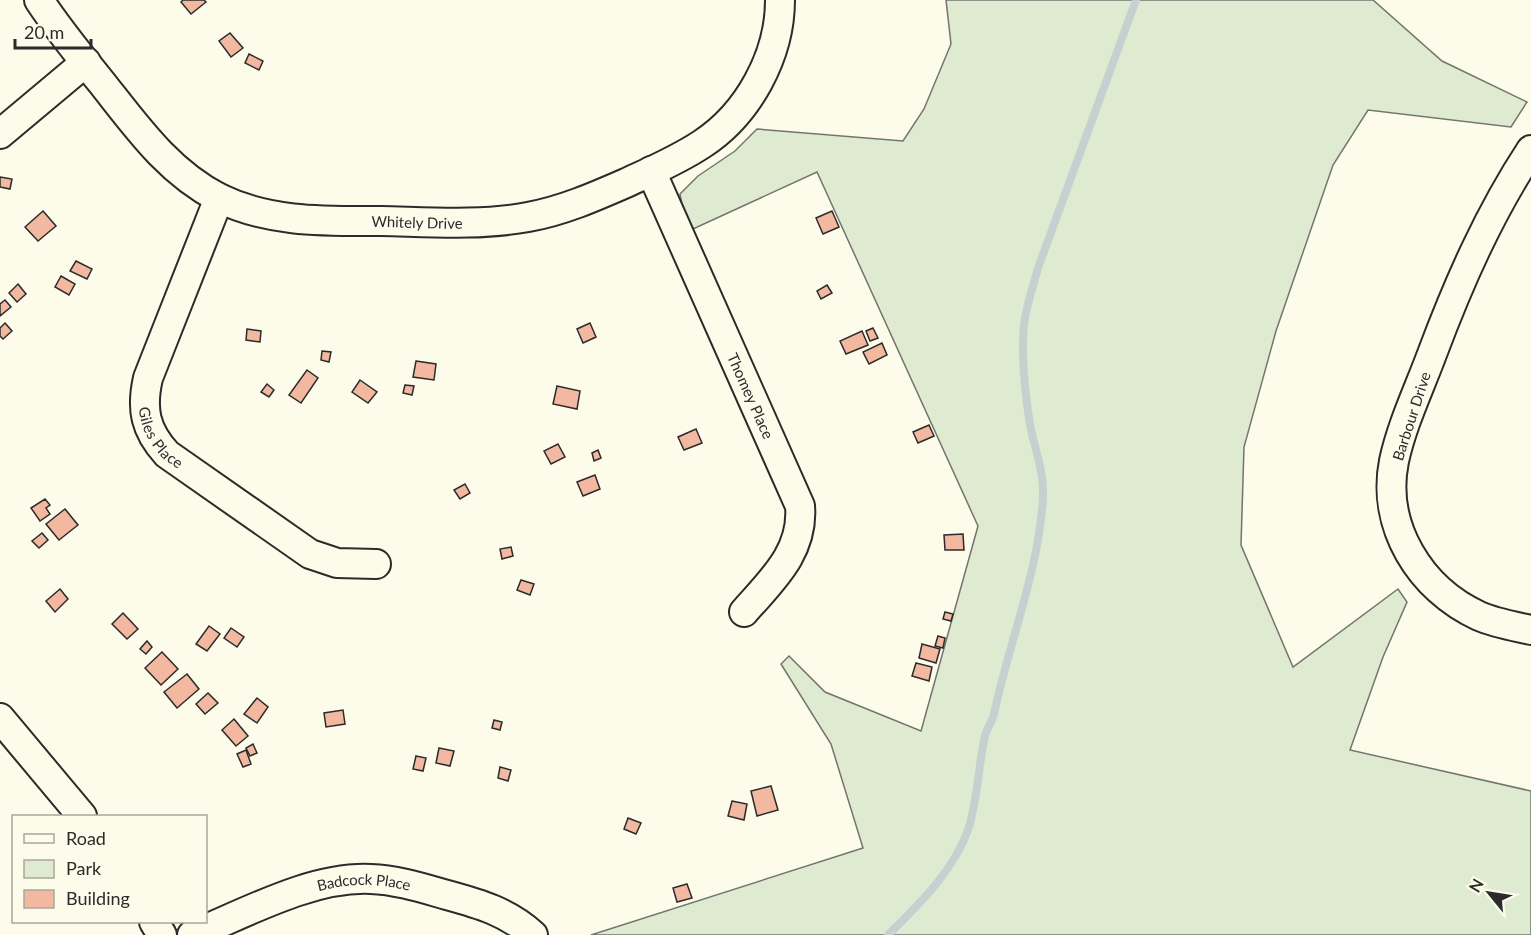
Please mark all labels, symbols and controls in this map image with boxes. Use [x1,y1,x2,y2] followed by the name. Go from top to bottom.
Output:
[15,12,92,50] scale bar
[24,21,64,43] text: 20 m
[371,212,463,232] street label: Whitely Drive
[724,350,778,441] street label: Thomey Place
[1388,369,1434,463] street label: Barbour Drive
[136,406,187,472] street label: Giles Place
[12,815,207,923] legend
[66,827,106,849] text: Road
[66,857,102,879] text: Park
[1459,863,1519,923] north arrow
[315,870,413,894] street label: Badcock Place
[1464,875,1487,895] text: N
[66,887,130,909] text: Building

